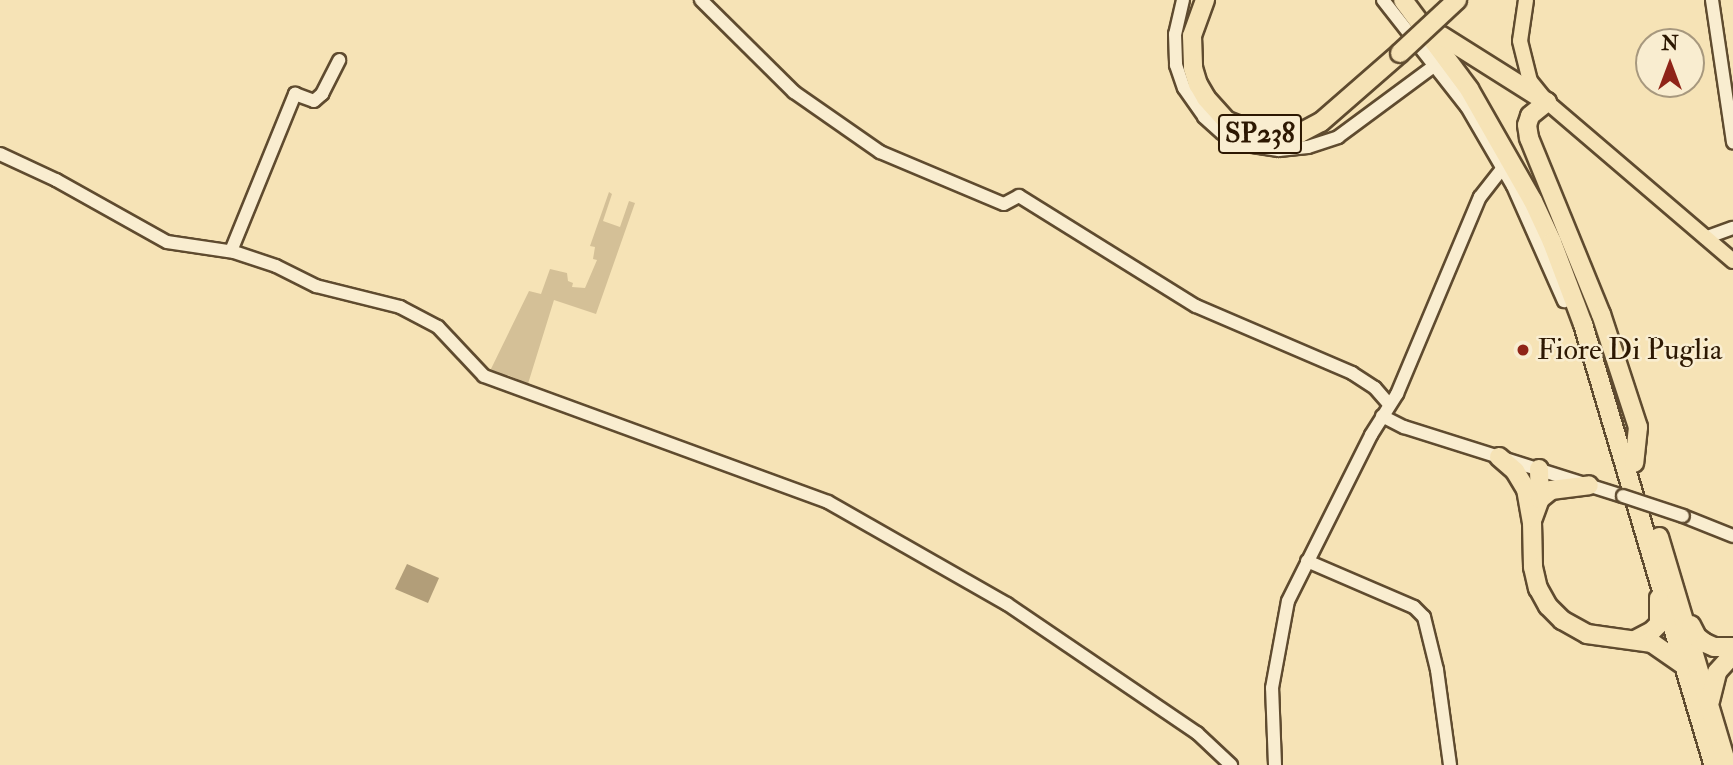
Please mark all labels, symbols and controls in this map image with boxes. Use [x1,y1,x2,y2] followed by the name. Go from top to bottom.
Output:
[1635,28,1705,98] north arrow
[1661,32,1679,56] text: N
[1216,110,1304,158] road number: SP238
[1537,332,1722,368] place label: Fiore Di Puglia
[1515,342,1531,358] marker: Fiore Di Puglia

